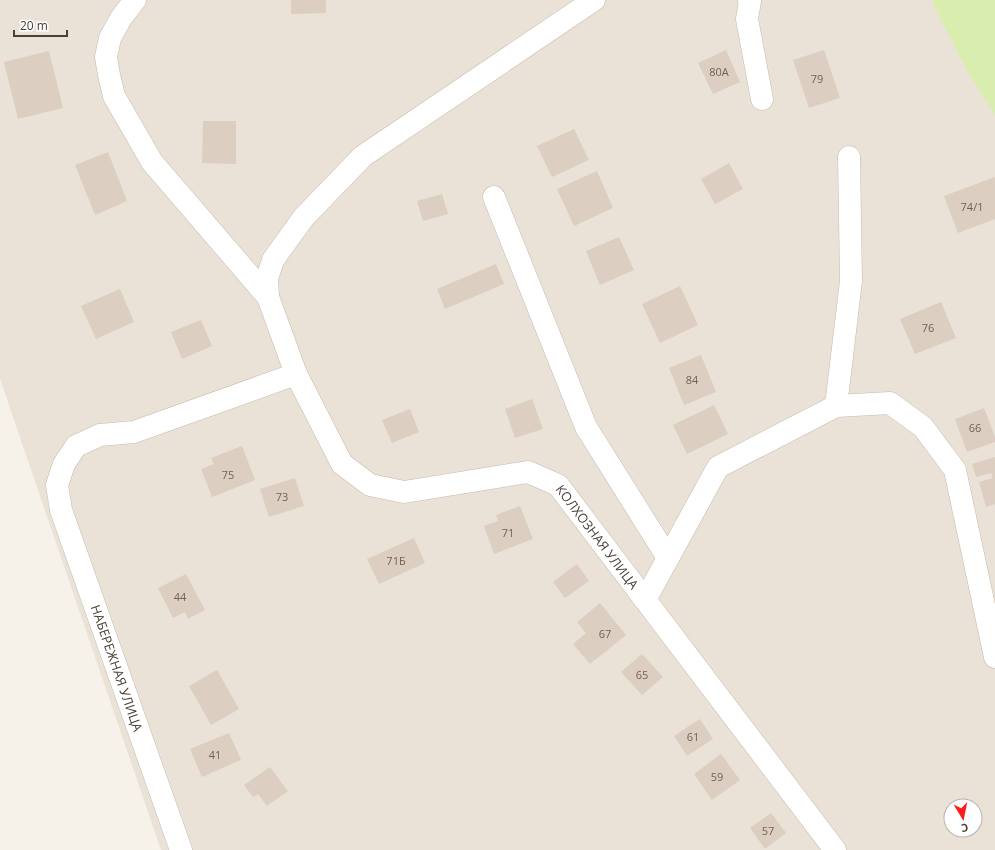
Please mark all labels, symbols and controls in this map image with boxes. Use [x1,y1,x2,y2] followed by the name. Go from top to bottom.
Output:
[14,12,67,38] scale bar
[20,17,48,34] text: 20 m
[709,64,729,79] house number: 80А
[811,71,823,86] house number: 79
[961,199,983,214] house number: 74/1
[922,320,934,335] house number: 76
[686,372,699,387] house number: 84
[969,420,981,435] house number: 66
[222,467,234,482] house number: 75
[552,481,643,593] street label: КОЛХОЗНАЯ УЛИЦА
[276,489,288,504] house number: 73
[502,525,514,540] house number: 71
[386,553,406,568] house number: 71Б
[174,589,187,604] house number: 44
[87,602,147,735] street label: НАБЕРЕЖНАЯ УЛИЦА
[599,626,611,641] house number: 67
[636,667,648,682] house number: 65
[687,729,699,744] house number: 61
[209,747,221,762] house number: 41
[711,769,723,784] house number: 59
[943,798,983,838] north arrow
[960,820,970,836] text: С
[762,823,774,838] house number: 57

